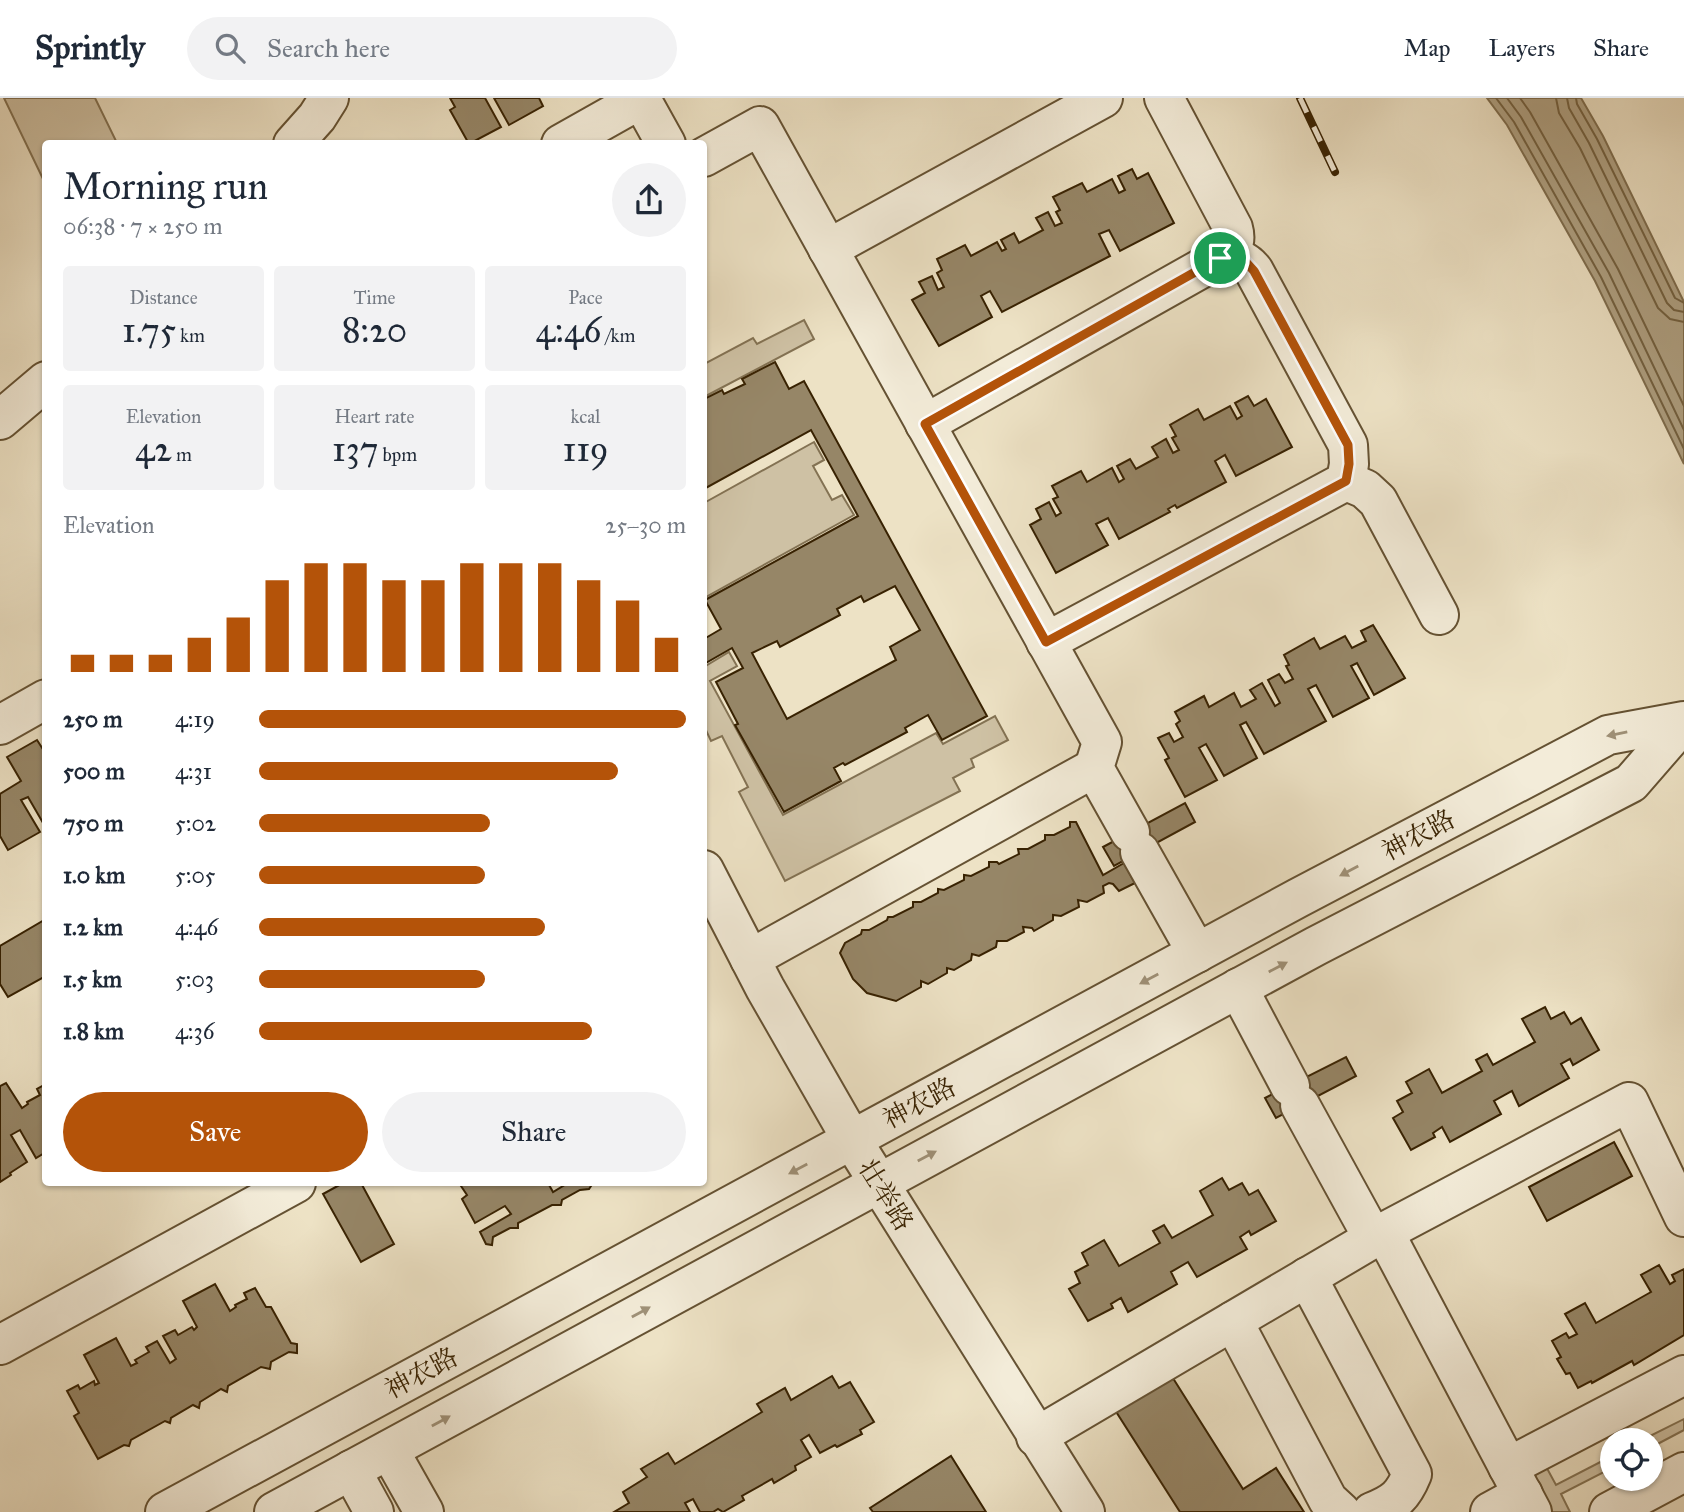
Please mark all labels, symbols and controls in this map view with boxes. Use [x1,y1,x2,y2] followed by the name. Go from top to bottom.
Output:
[187,17,677,80] search box
[35,28,145,68] text: Sprintly
[211,29,249,67] icon: search
[267,32,390,64] text: Search here
[1404,33,1451,63] text: Map
[1489,33,1555,63] text: Layers
[1593,33,1649,63] text: Share
[63,163,268,209] text: Morning run
[612,163,686,237] button: share
[63,212,223,240] text: 06:38 · 7 × 250 m
[1190,228,1250,288] pin
[1201,239,1239,277] icon: arrive
[129,286,198,309] text: Distance
[353,286,396,309] text: Time
[568,286,603,309] text: Pace
[122,309,176,352] text: 1.75
[342,309,407,352] text: 8:20
[536,309,601,352] text: 4:46
[176,324,205,347] text: km
[601,324,635,347] text: /km
[126,405,201,428] text: Elevation
[335,405,414,428] text: Heart rate
[571,405,600,428] text: kcal
[135,428,172,471] text: 42
[332,428,378,471] text: 137
[562,428,609,471] text: 119
[172,443,192,466] text: m
[378,443,417,466] text: bpm
[63,511,154,539] text: Elevation
[605,511,686,539] text: 25–30 m
[63,705,123,733] text: 250 m
[175,705,215,733] text: 4:19
[1606,728,1628,739] one-way arrow
[63,757,125,785] text: 500 m
[175,757,212,785] text: 4:31
[1376,803,1460,867] street label: 神农路
[63,809,124,837] text: 750 m
[175,809,216,837] text: 5:02
[63,861,125,889] text: 1.0 km
[175,861,216,889] text: 5:05
[1339,865,1359,877] one-way arrow
[63,913,123,941] text: 1.2 km
[175,913,218,941] text: 4:46
[1268,961,1288,973] one-way arrow
[63,965,122,993] text: 1.5 km
[175,965,214,993] text: 5:03
[1139,973,1159,985] one-way arrow
[63,1017,124,1045] text: 1.8 km
[175,1017,215,1045] text: 4:36
[877,1071,961,1135] street label: 神农路
[63,1092,368,1172] button: Save
[382,1092,686,1172] button: Share
[917,1150,936,1162] one-way arrow
[852,1153,920,1237] street label: 壮举路
[788,1163,808,1175] one-way arrow
[631,1306,651,1318] one-way arrow
[379,1341,463,1405] street label: 神农路
[432,1415,451,1427] one-way arrow
[1600,1428,1663,1491] map controls
[1600,1428,1663,1491] button: locate

